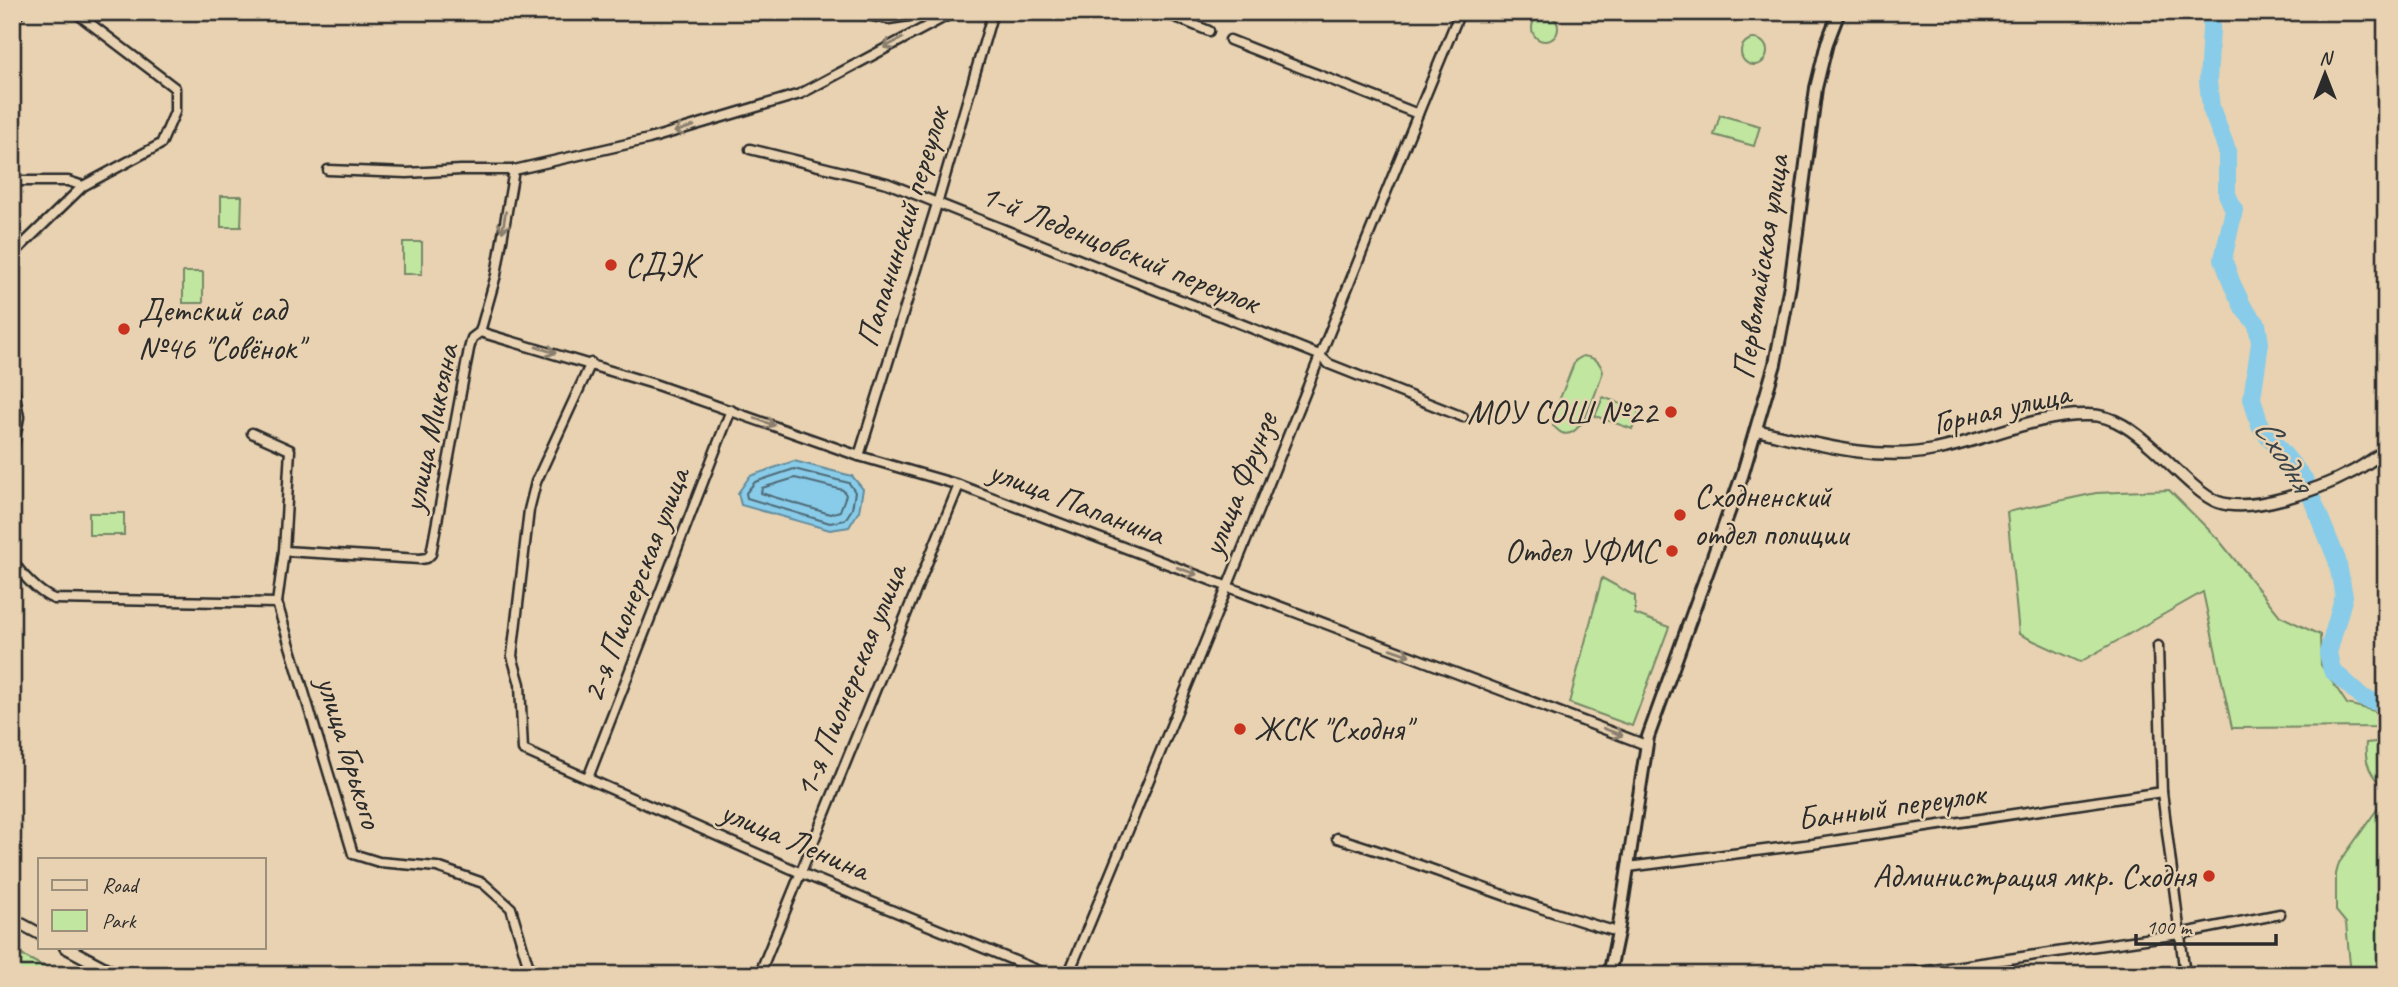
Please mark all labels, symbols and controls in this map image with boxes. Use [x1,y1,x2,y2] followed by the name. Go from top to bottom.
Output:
[883,37,904,50] one-way arrow
[2290,38,2360,108] north arrow
[2319,46,2334,70] text: N
[846,99,959,352] street label: Папанинский переулок
[673,124,695,136] one-way arrow
[1722,150,1799,382] street label: Первомайская улица
[975,173,1268,324] street label: 1-й Леденцовский переулок
[497,210,510,233] one-way arrow
[625,244,704,286] place label: СДЭК
[603,257,619,273] marker: СДЭК
[138,289,310,369] place label: Детский сад №46 "Совёнок"
[116,321,132,337] marker: Детский сад №46 "Совёнок"
[391,338,469,517] street label: улица Микояна
[535,345,557,358] one-way arrow
[1928,371,2076,444] street label: Горная улица
[1467,391,1660,433] place label: МОУ СОШ №22
[1190,404,1288,564] street label: улица Фрунзе
[1663,404,1679,420] marker: МОУ СОШ №22
[2244,409,2327,504] water label: Сходня
[754,417,775,430] one-way arrow
[982,449,1173,556] street label: улица Папанина
[571,460,700,708] street label: 2-я Пионерская улица
[1694,475,1851,555] place label: Сходненский отдел полиции
[1672,507,1688,523] marker: Сходненский отдел полиции
[1504,530,1662,572] place label: Отдел УФМС
[1664,543,1680,559] marker: Отдел УФМС
[784,556,917,804] street label: 1-я Пионерская улица
[1176,566,1198,578] one-way arrow
[1389,646,1411,659] one-way arrow
[306,669,393,834] street label: улица Горького
[1254,708,1417,750] place label: ЖСК "Сходня"
[1232,721,1248,737] marker: ЖСК "Сходня"
[1601,727,1623,740] one-way arrow
[1795,772,1990,840] street label: Банный переулок
[713,789,878,891] street label: улица Ленина
[1873,855,2198,897] place label: Администрация мкр. Сходня
[38,858,266,948] legend
[2201,868,2217,884] marker: Администрация мкр. Сходня
[102,872,141,898] text: Road
[2136,903,2276,947] scale bar
[102,908,137,934] text: Park
[2146,914,2193,940] text: 100 m

